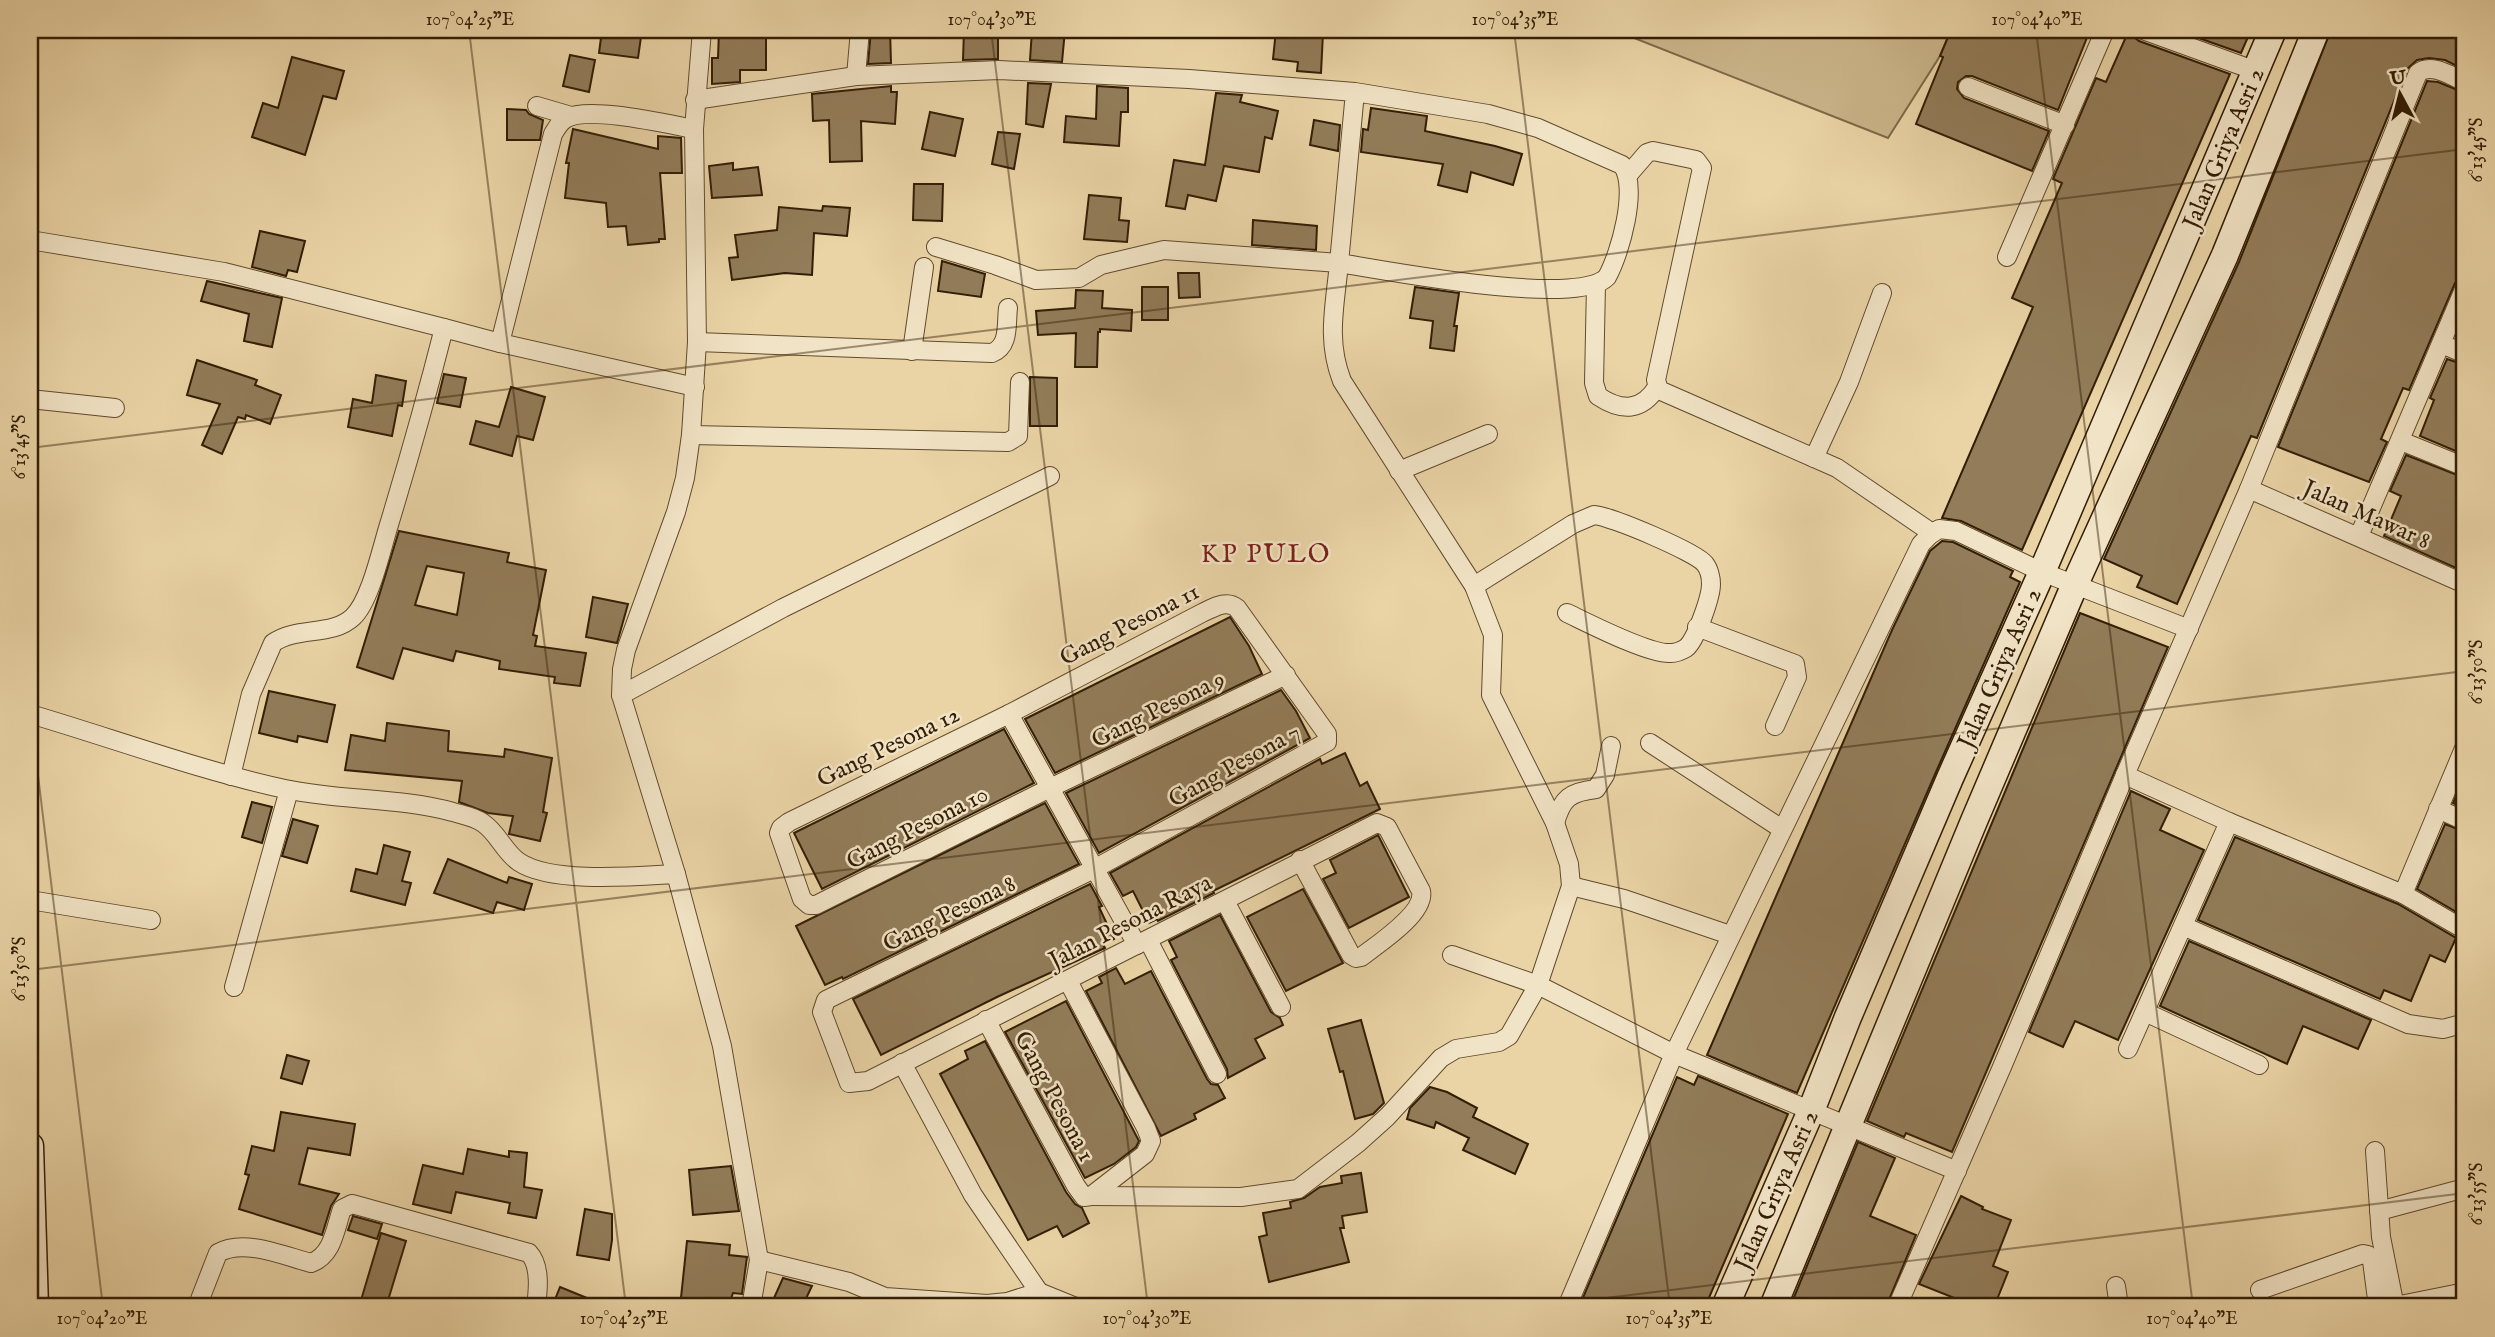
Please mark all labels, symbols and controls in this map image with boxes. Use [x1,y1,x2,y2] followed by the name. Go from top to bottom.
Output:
[426,9,514,32] text: 107°04'25"E
[947,9,1037,32] text: 107°04'30"E
[1472,9,1558,32] text: 107°04'35"E
[1991,9,2083,32] text: 107°04'40"E
[2366,60,2436,130] north arrow
[2175,63,2272,237] street label: Jalan Griya Asri 2
[2388,66,2409,92] text: U
[2466,117,2489,183] text: 6°13'45"S
[9,414,32,480] text: 6°13'45"S
[2295,472,2435,557] street label: Jalan Mawar 8
[1201,538,1331,571] district label: KP PULO
[1055,577,1205,674] street label: Gang Pesona 11
[1950,584,2050,756] street label: Jalan Griya Asri 2
[2466,639,2489,705] text: 6°13'50"S
[1087,665,1231,756] street label: Gang Pesona 9
[812,699,965,795] street label: Gang Pesona 12
[1163,717,1306,815] street label: Gang Pesona 7
[841,779,994,877] street label: Gang Pesona 10
[1041,868,1218,978] street label: Jalan Pesona Raya
[878,869,1021,960] street label: Gang Pesona 8
[9,936,32,1002] text: 6°13'50"S
[1006,1026,1101,1167] street label: Gang Pesona 1
[1727,1106,1827,1278] street label: Jalan Griya Asri 2
[2466,1163,2489,1225] text: 6°13'55"S
[57,1308,147,1331] text: 107°04'20"E
[580,1308,668,1331] text: 107°04'25"E
[1102,1308,1192,1331] text: 107°04'30"E
[1626,1308,1712,1331] text: 107°04'35"E
[2146,1308,2238,1331] text: 107°04'40"E

